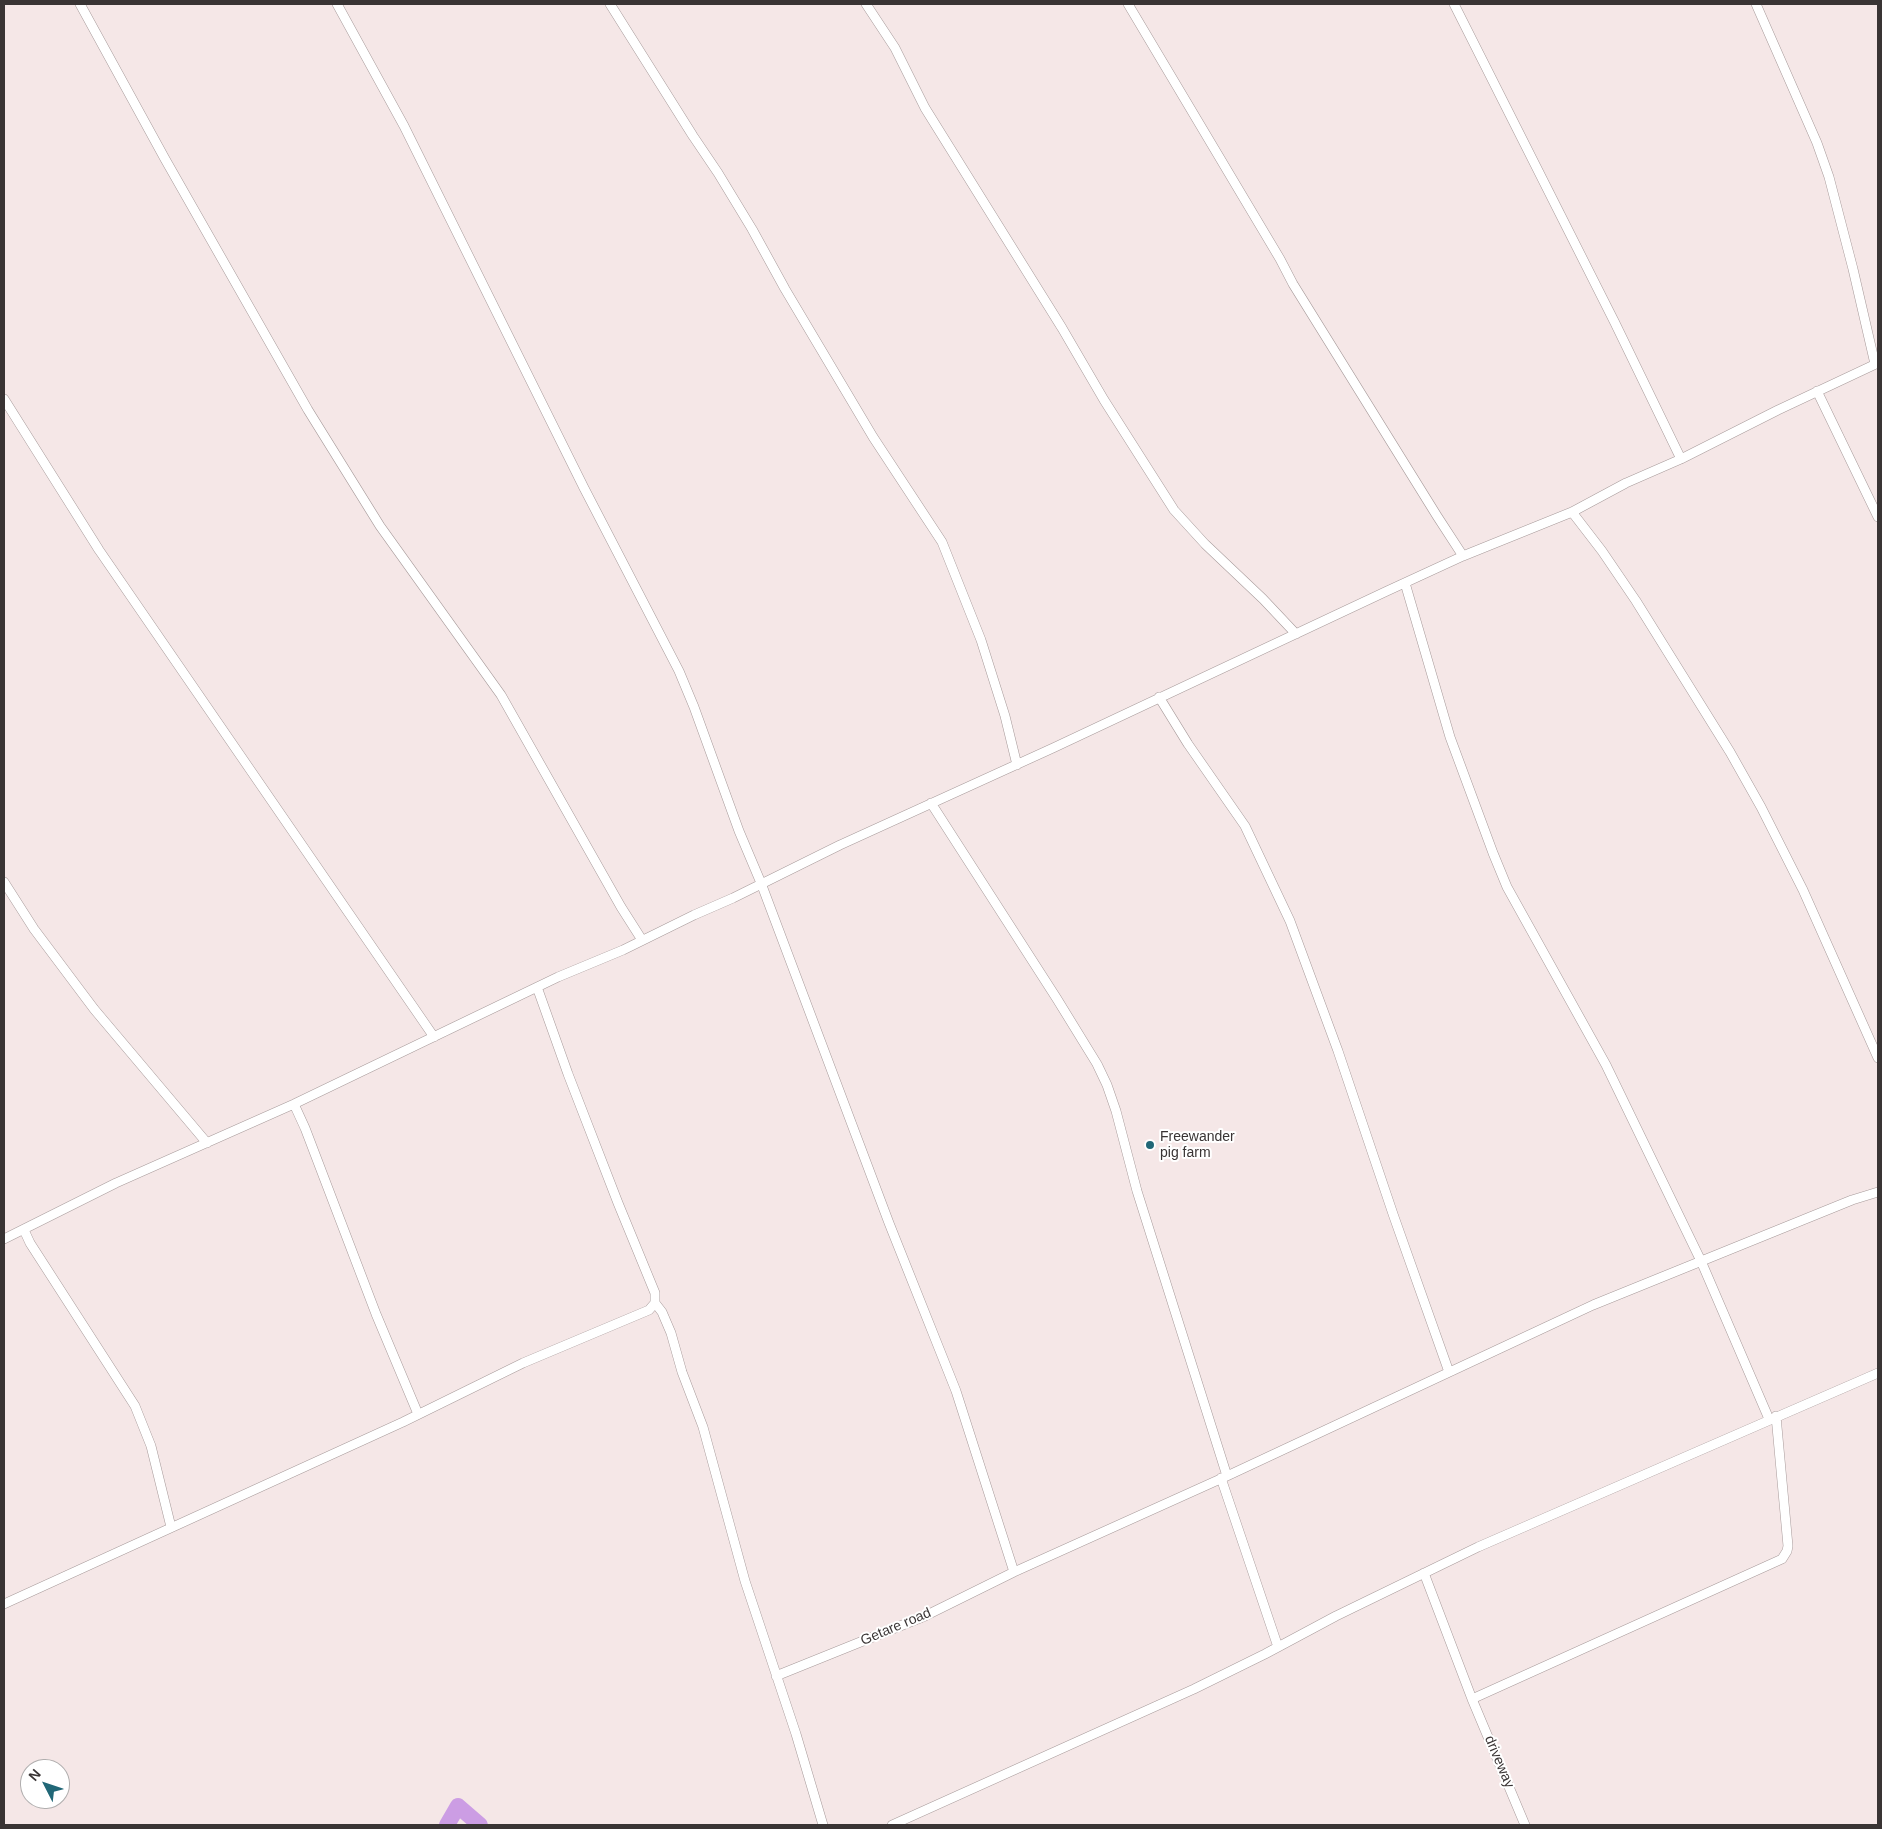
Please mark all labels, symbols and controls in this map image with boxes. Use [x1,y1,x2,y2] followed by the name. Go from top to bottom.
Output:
[1160,1129,1235,1162] place label: Freewander pig farm
[1144,1139,1156,1151] marker: Freewander pig farm
[858,1605,934,1649] street label: Getare road
[1480,1733,1518,1791] street label: driveway
[20,1759,70,1809] north arrow
[25,1766,44,1784] text: N

